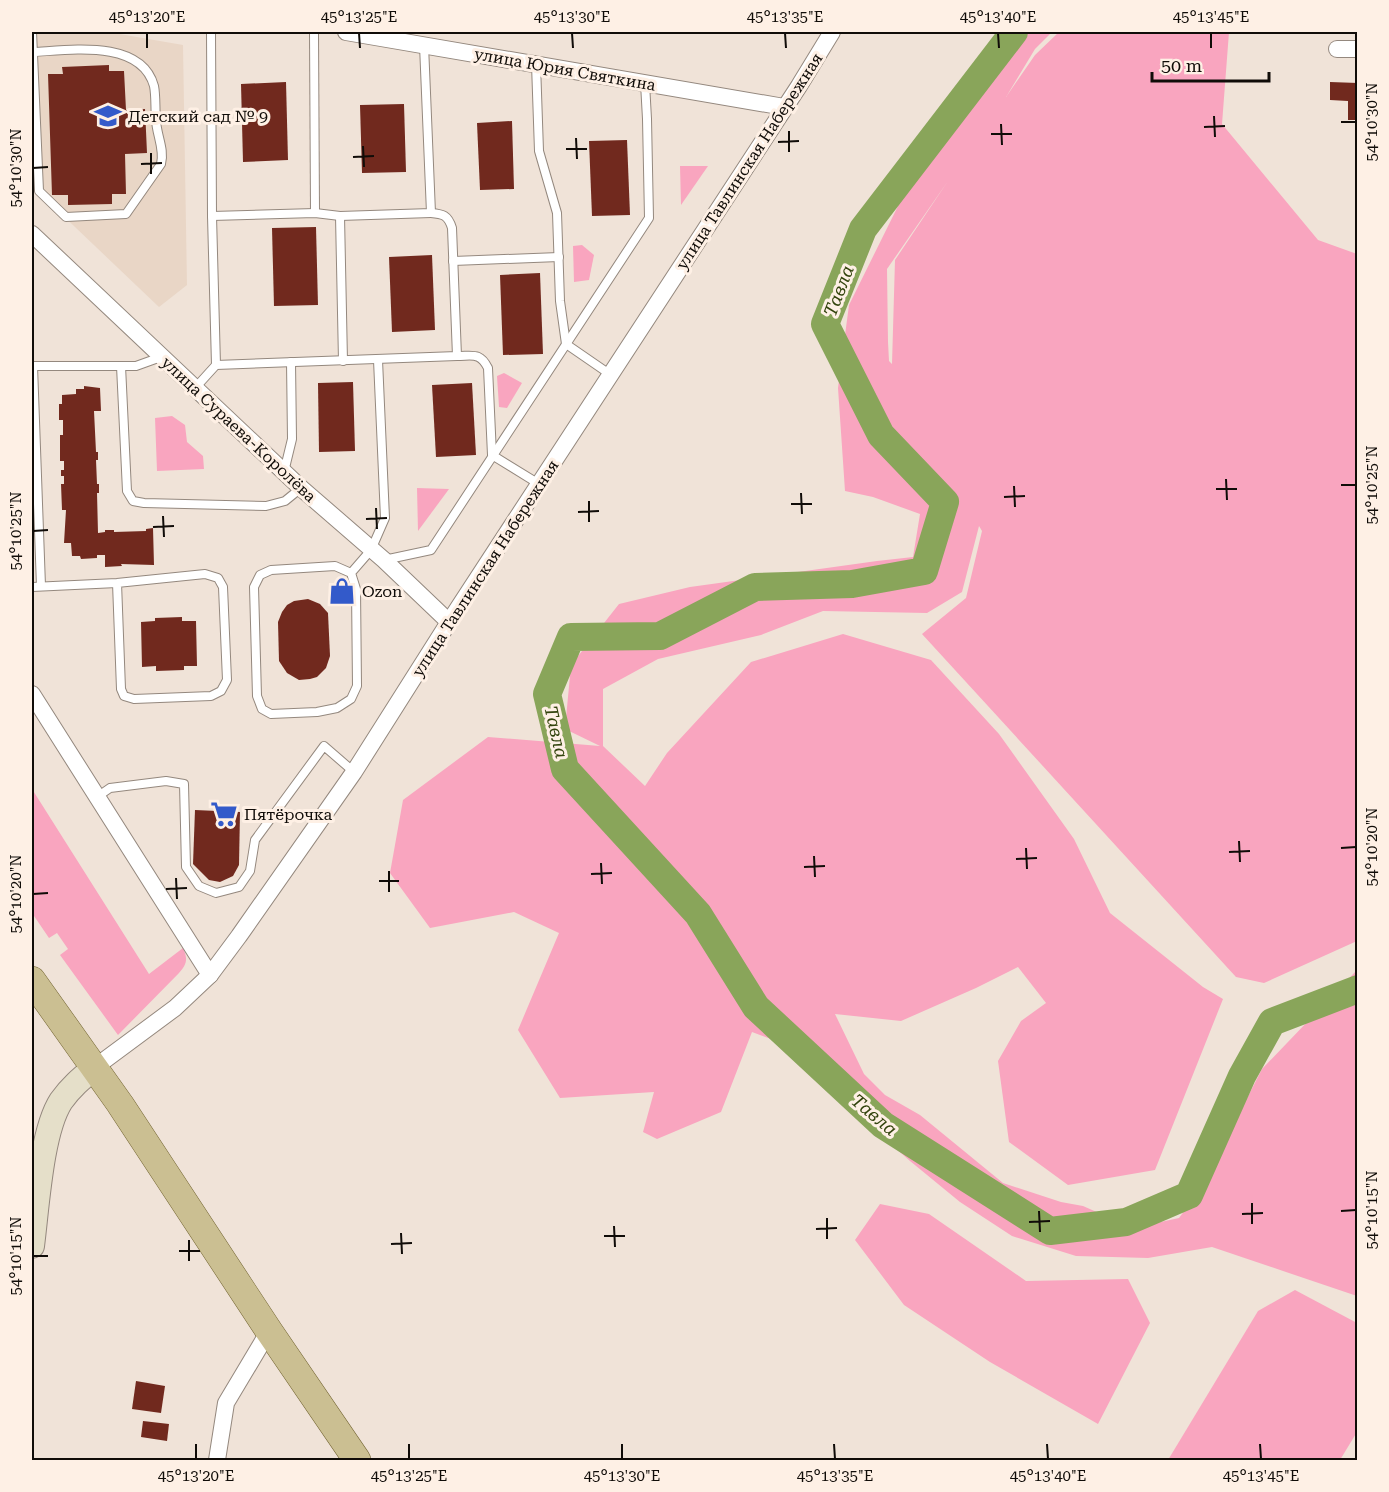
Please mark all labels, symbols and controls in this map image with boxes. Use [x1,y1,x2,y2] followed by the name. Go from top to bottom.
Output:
[109,8,185,26] text: 45°13'20"E
[321,8,397,26] text: 45°13'25"E
[534,8,610,26] text: 45°13'30"E
[747,8,823,26] text: 45°13'35"E
[960,8,1036,26] text: 45°13'40"E
[1173,8,1249,26] text: 45°13'45"E
[473,44,657,95] street label: улица Юрия Святкина
[1152,45,1269,83] scale bar
[672,49,827,273] street label: улица Тавлинская Набережная
[1161,55,1202,76] text: 50 m
[1363,82,1381,162] text: 54°10'30"N
[93,101,123,131] school or university icon: Детский сад № 9
[128,107,268,126] place label: Детский сад № 9
[7,128,25,208] text: 54°10'30"N
[819,262,858,319] water label: Тавла
[157,353,320,506] street label: улица Сураева-Королёва
[1363,445,1381,525] text: 54°10'25"N
[408,456,563,680] street label: улица Тавлинская Набережная
[7,491,25,571] text: 54°10'25"N
[327,576,357,606] shop icon: Ozon
[362,582,402,601] place label: Ozon
[540,704,573,760] water label: Тавла
[209,799,239,829] supermarket icon: Пятёрочка
[244,805,332,824] place label: Пятёрочка
[1363,807,1381,887] text: 54°10'20"N
[7,854,25,934] text: 54°10'20"N
[847,1089,902,1140] water label: Тавла
[1363,1170,1381,1250] text: 54°10'15"N
[7,1216,25,1296] text: 54°10'15"N
[158,1467,234,1485] text: 45°13'20"E
[371,1467,447,1485] text: 45°13'25"E
[584,1467,660,1485] text: 45°13'30"E
[797,1467,873,1485] text: 45°13'35"E
[1010,1467,1086,1485] text: 45°13'40"E
[1223,1467,1299,1485] text: 45°13'45"E

